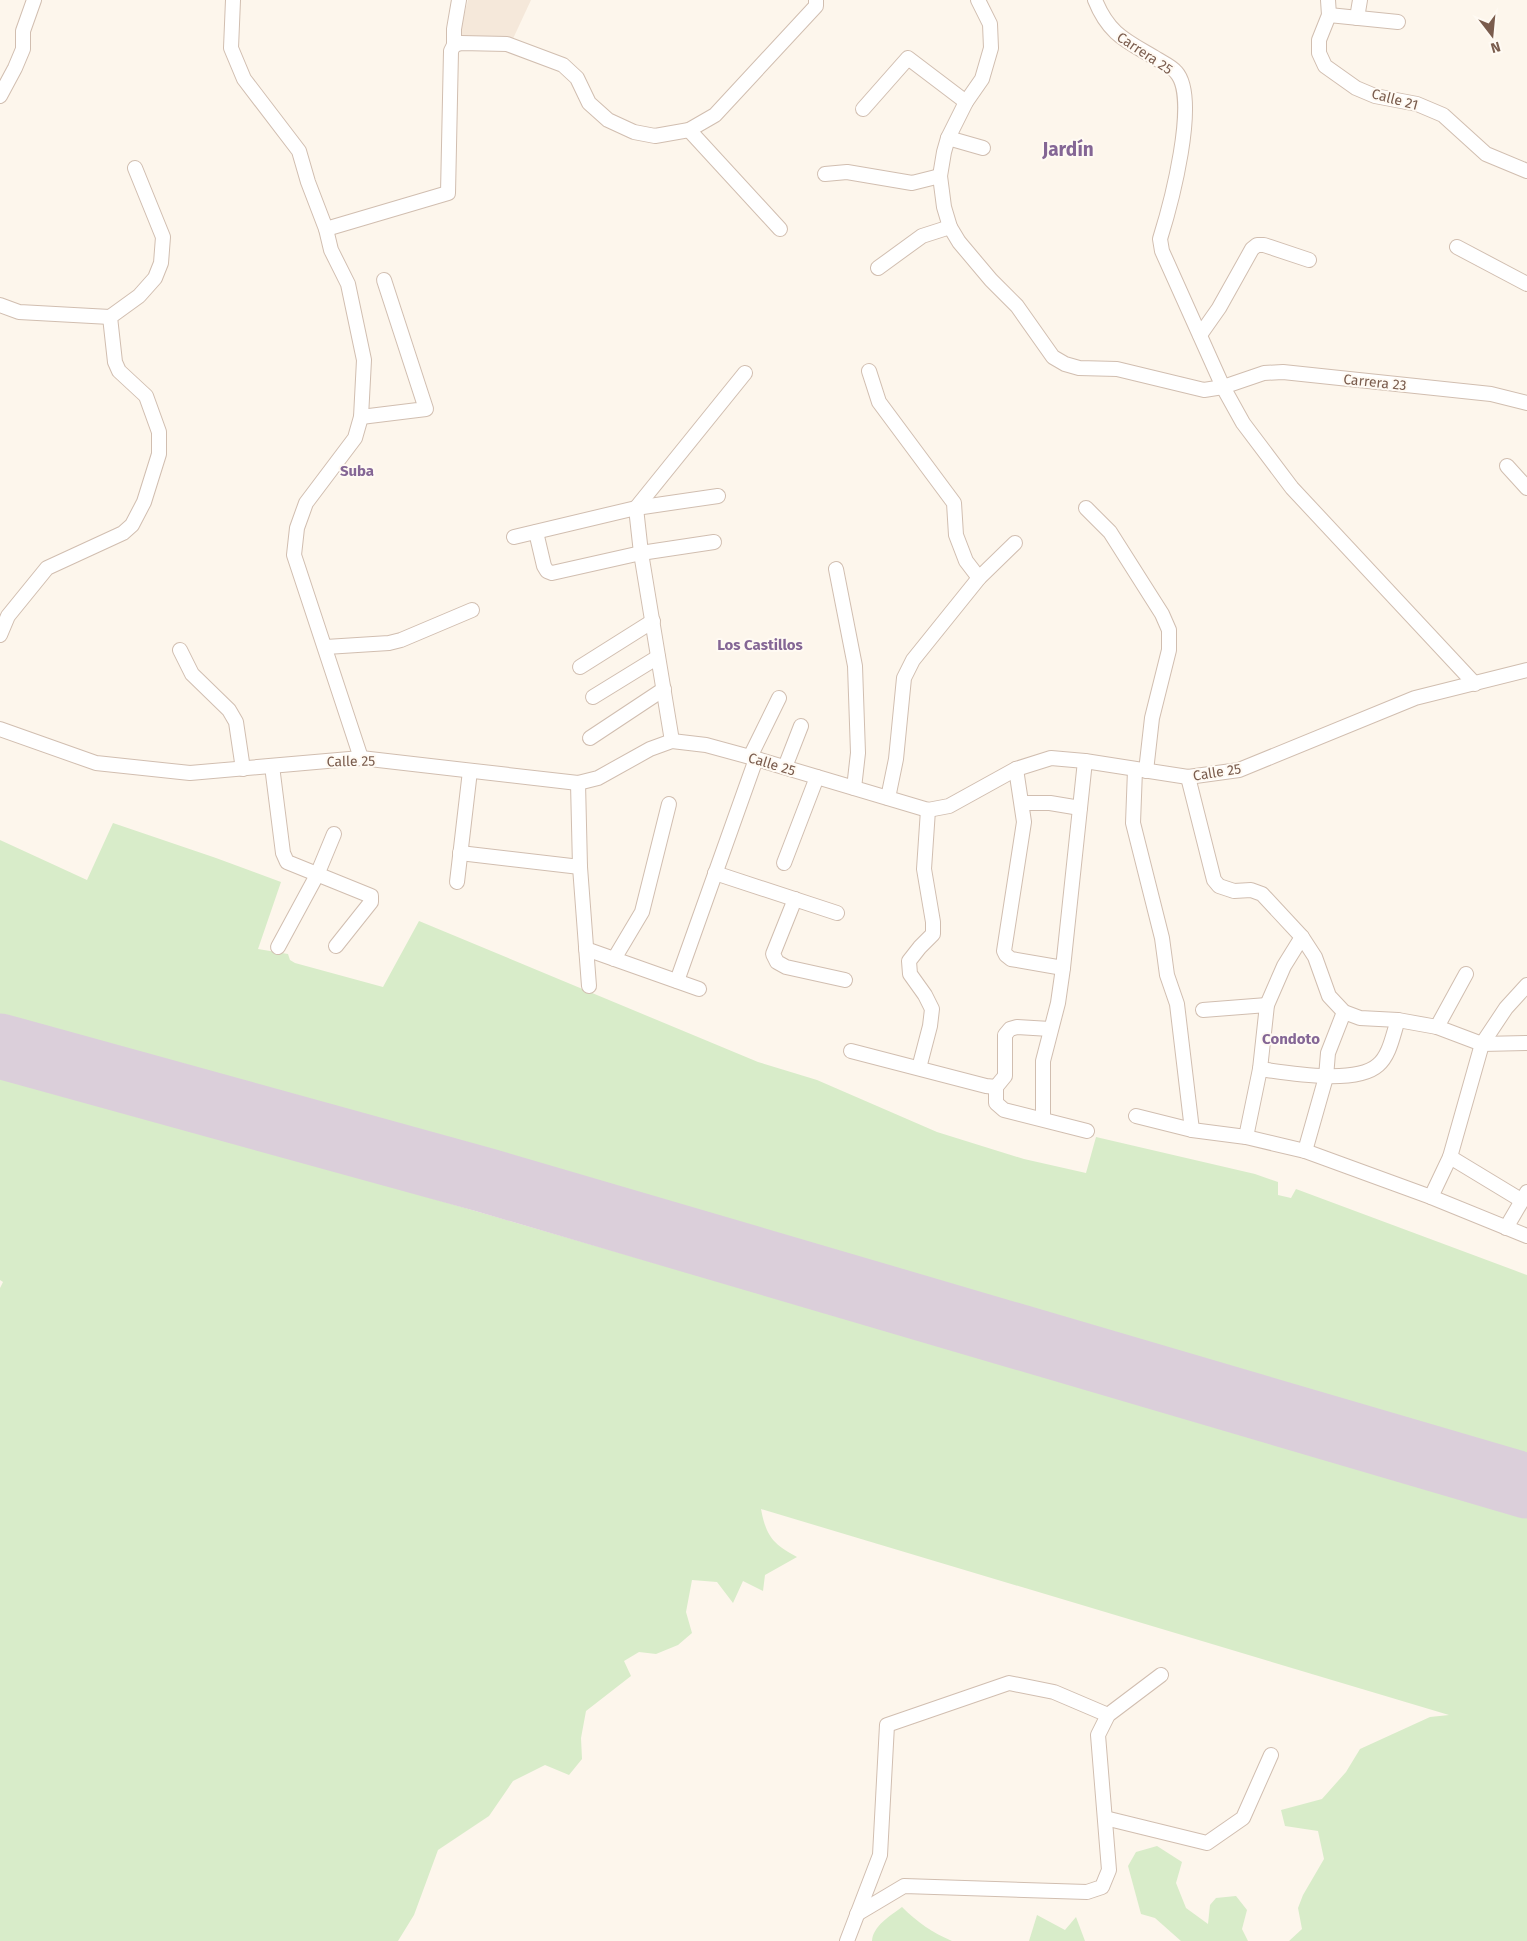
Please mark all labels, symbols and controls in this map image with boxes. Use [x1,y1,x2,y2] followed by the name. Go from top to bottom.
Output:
[1467,10,1517,60] north arrow
[1114,29,1176,78] street label: Carrera 25
[1489,38,1502,56] text: N
[1370,85,1420,114] street label: Calle 21
[1041,138,1094,161] district label: Jardín
[1343,371,1407,394] street label: Carrera 23
[340,462,374,480] district label: Suba
[717,636,803,654] district label: Los Castillos
[746,749,798,780] street label: Calle 25
[327,753,375,770] street label: Calle 25
[1192,760,1242,785] street label: Calle 25
[1262,1030,1320,1048] district label: Condoto

